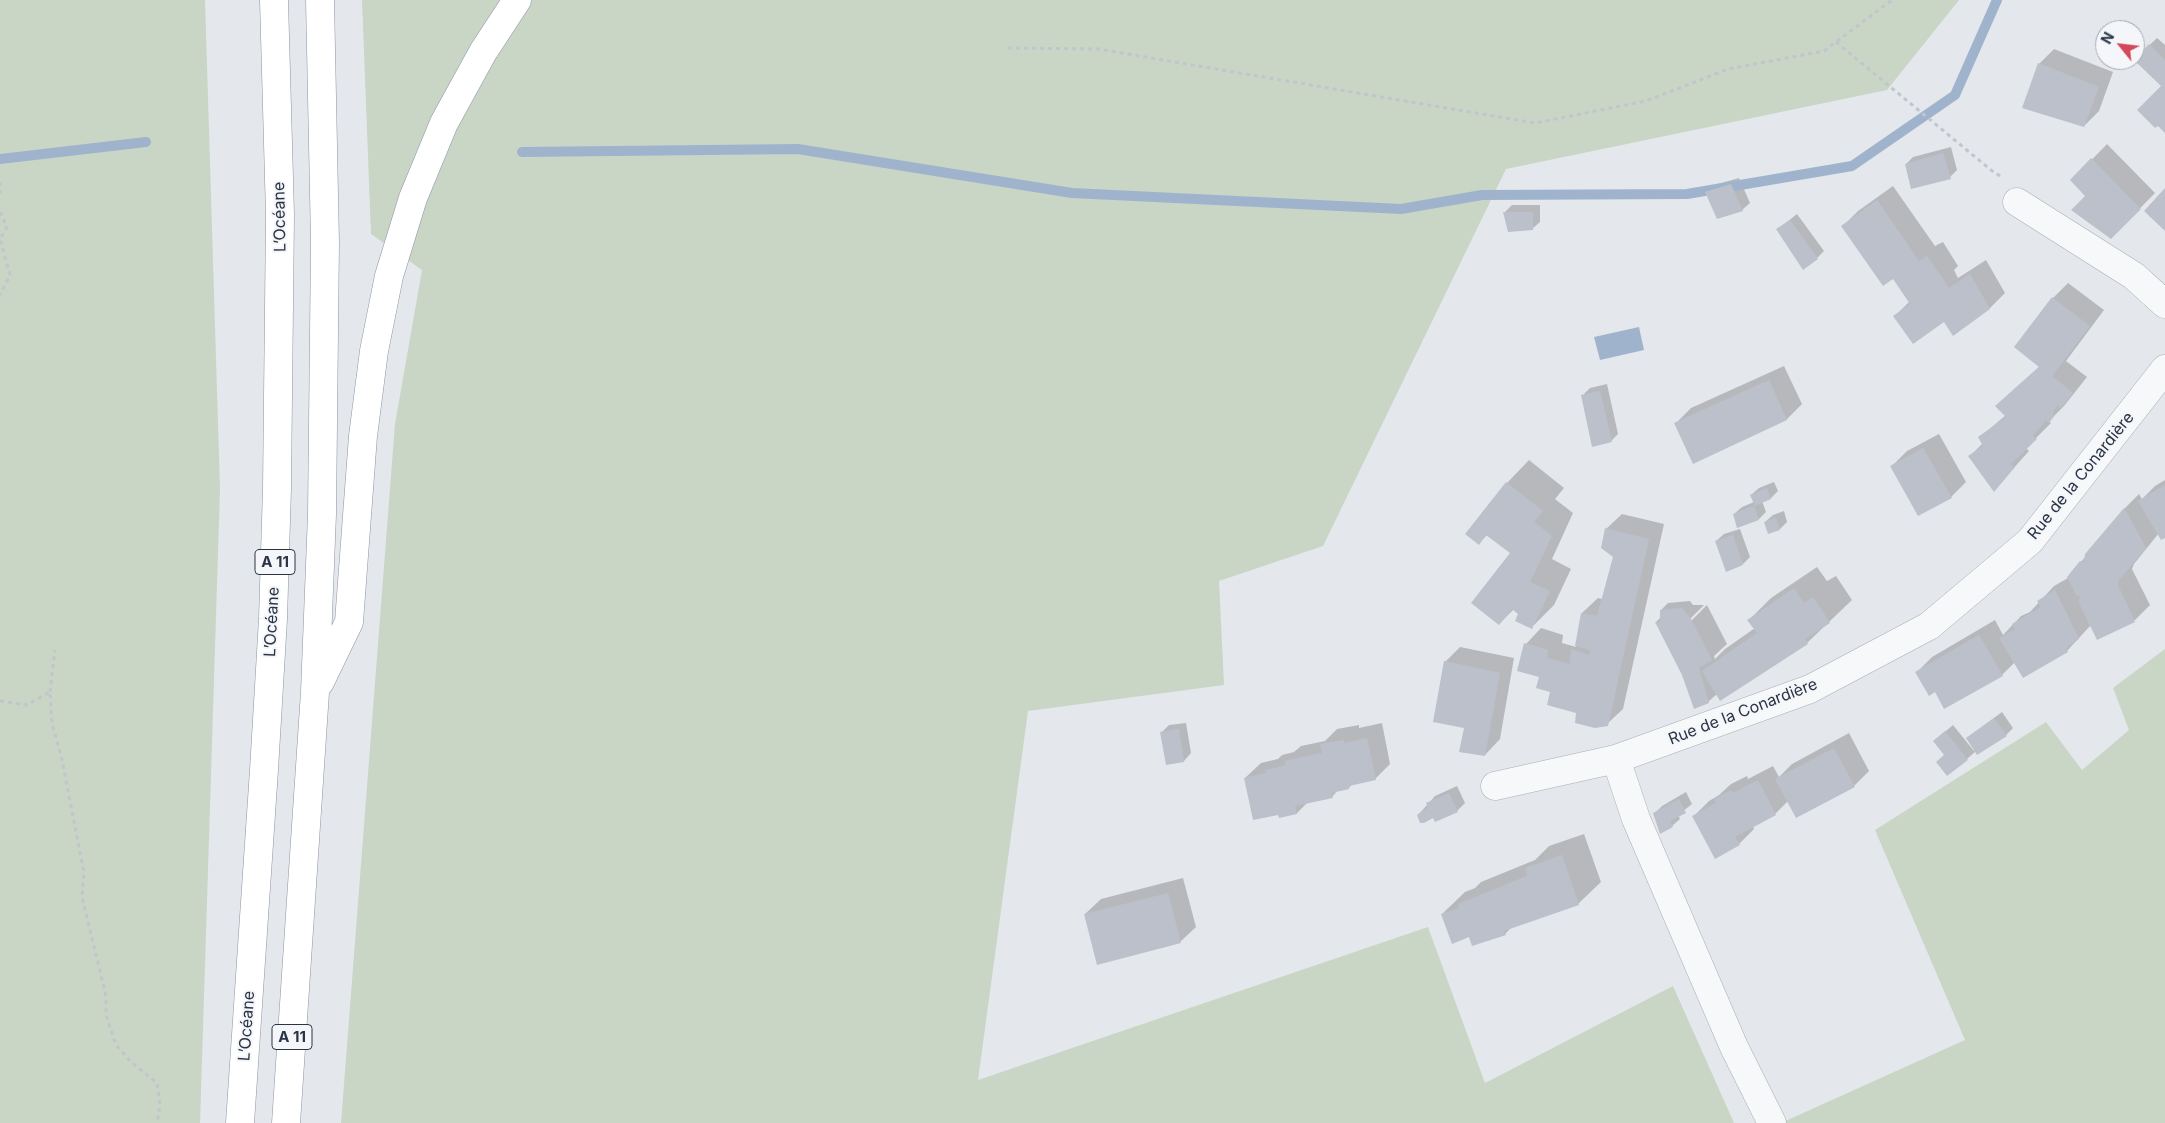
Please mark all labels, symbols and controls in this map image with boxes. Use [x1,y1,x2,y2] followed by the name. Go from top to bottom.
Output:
[2095,20,2145,70] north arrow
[2097,29,2117,47] text: N
[270,182,290,252] street label: L’Océane
[2024,409,2138,543] street label: Rue de la Conardière
[255,550,295,574] road number: A 11
[261,586,283,658] street label: L’Océane
[1666,675,1820,749] street label: Rue de la Conardière
[235,990,259,1062] street label: L’Océane
[272,1024,312,1050] road number: A 11

